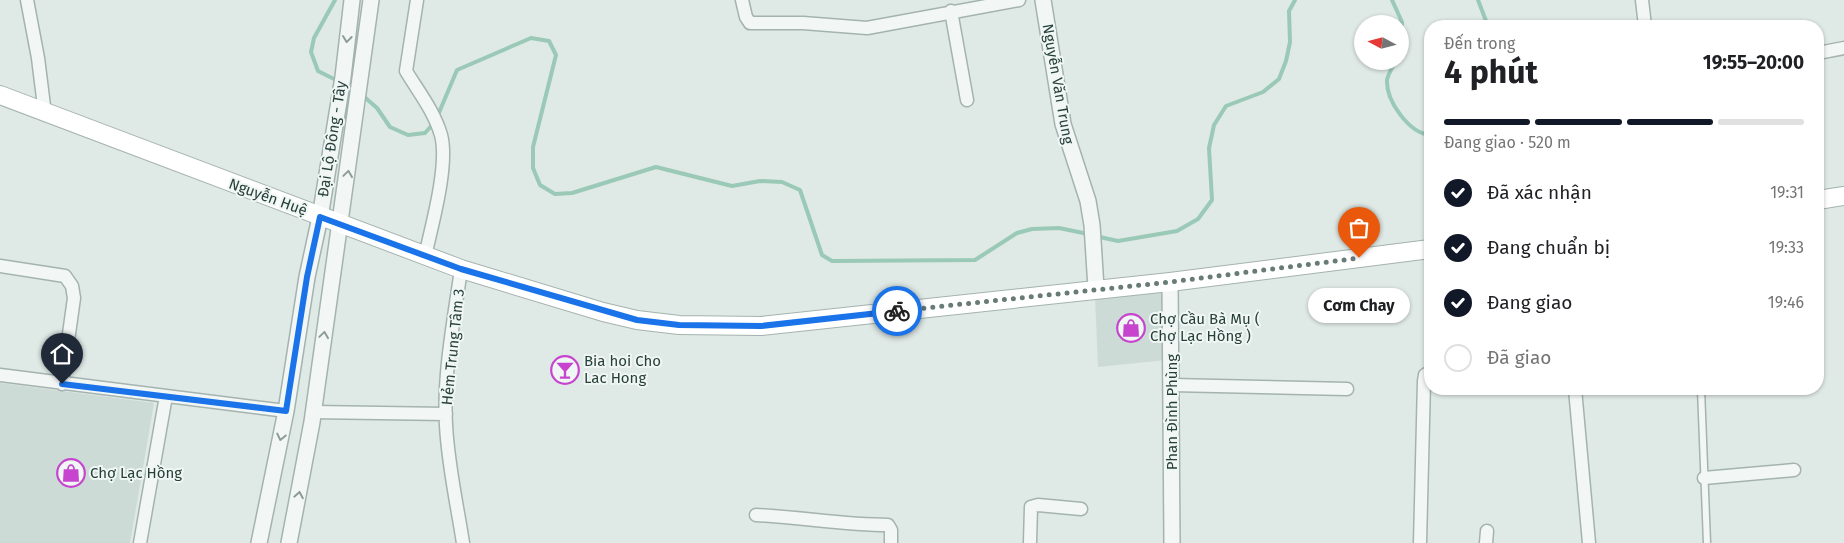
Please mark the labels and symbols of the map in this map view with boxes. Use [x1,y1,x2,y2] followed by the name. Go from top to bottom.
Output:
[1354,15,1409,70] north arrow
[1039,22,1077,146] street label: Nguyễn Văn Trung
[343,34,353,43] one-way arrow
[314,79,350,198] street label: Đại Lộ Đông - Tây
[342,170,353,178] one-way arrow
[226,175,310,219] street label: Nguyễn Huệ
[1338,207,1380,258] pin
[872,286,922,336] courier
[438,288,468,406] street label: Hẻm Trung Tâm 3
[1308,288,1410,323] callout: Cơm Chay
[1150,310,1260,345] place label: Chợ Cầu Bà Mụ ( Chợ Lạc Hồng )
[1116,313,1146,343] shop icon: Chợ Cầu Bà Mụ ( Chợ Lạc Hồng )
[318,330,328,339] one-way arrow
[41,333,83,384] pin
[584,352,661,387] place label: Bia hoi Cho Lac Hong
[1163,354,1181,470] street label: Phan Đình Phùng
[550,355,580,385] bar icon: Bia hoi Cho Lac Hong
[276,432,287,441] one-way arrow
[56,458,86,488] shop icon: Chợ Lạc Hồng
[90,464,182,482] place label: Chợ Lạc Hồng
[293,491,303,500] one-way arrow

